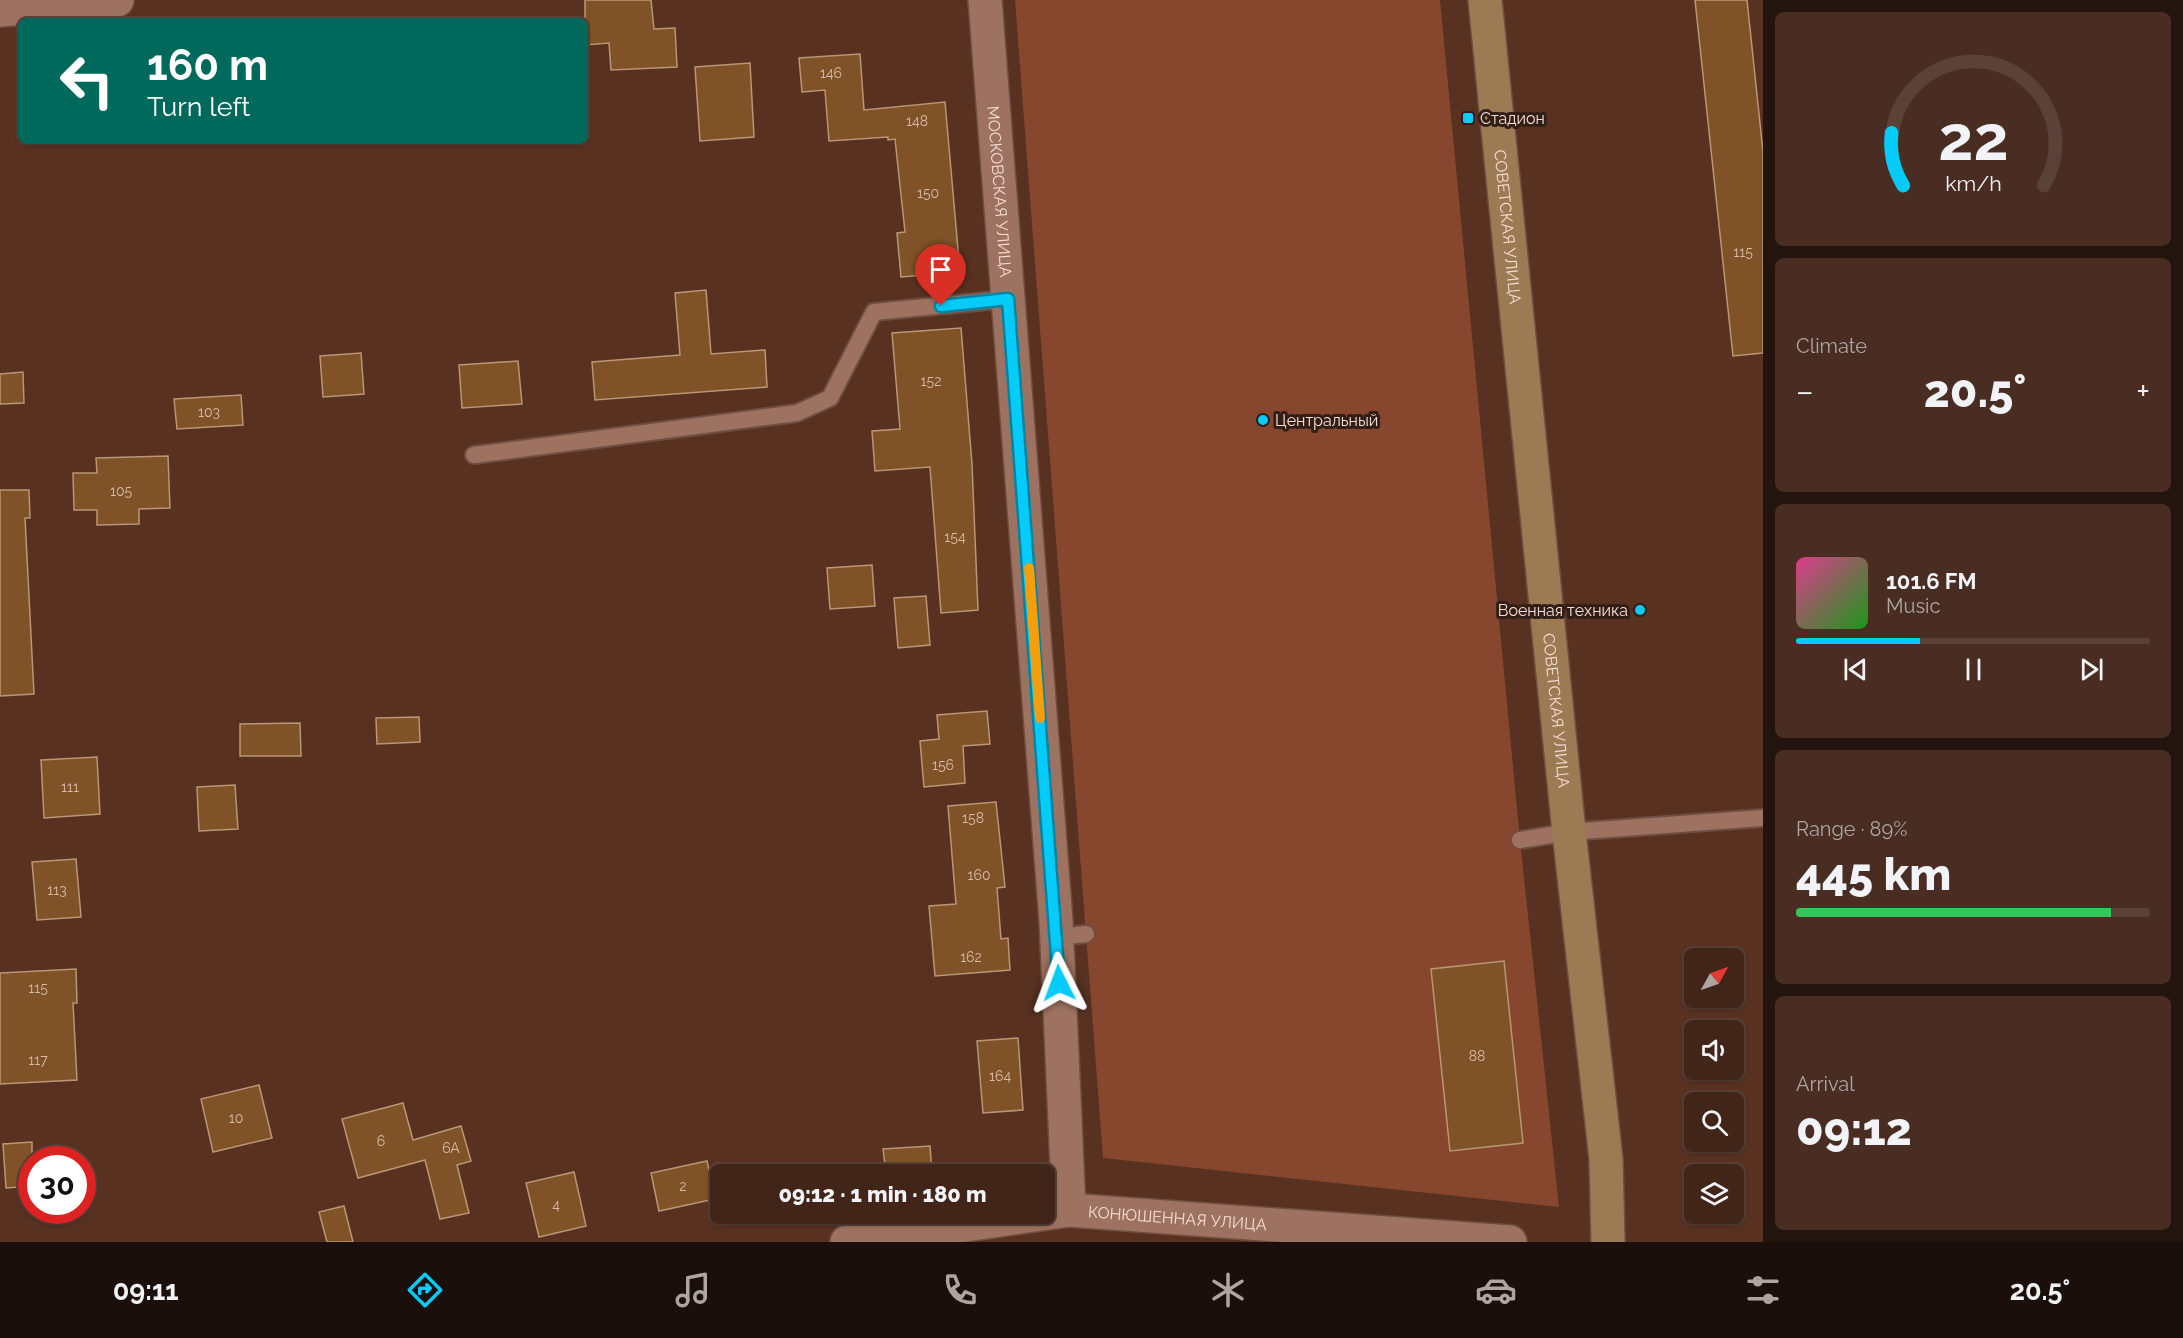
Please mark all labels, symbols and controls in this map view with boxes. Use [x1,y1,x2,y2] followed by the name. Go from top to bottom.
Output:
[147,41,268,90] text: 160 m
[48,42,126,120] icon: left
[820,65,842,81] house number: 146
[147,91,250,122] text: Turn left
[1938,101,2008,175] text: 22
[983,105,1015,278] street label: МОСКОВСКАЯ УЛИЦА
[1480,109,1545,128] place label: Стадион
[1461,111,1475,125] marker: Стадион
[906,113,928,129] house number: 148
[1490,149,1525,305] street label: СОВЕТСКАЯ УЛИЦА
[1945,171,2001,196] text: km/h
[917,185,939,201] house number: 150
[915,244,966,306] pin
[1733,244,1753,260] house number: 115
[924,253,957,286] icon: arrive
[1796,334,1867,358] text: Climate
[1924,365,2026,418] text: 20.5°
[1796,372,1814,411] text: −
[2136,372,2150,411] text: +
[921,373,941,389] house number: 152
[198,404,220,420] house number: 103
[1275,411,1378,430] place label: Центральный
[1256,413,1270,427] marker: Центральный
[110,483,132,499] house number: 105
[944,529,966,545] house number: 154
[1886,568,1977,594] text: 101.6 FM
[1886,594,1940,618] text: Music
[1498,601,1628,620] place label: Военная техника
[1633,603,1647,617] marker: Военная техника
[1539,632,1573,789] street label: СОВЕТСКАЯ УЛИЦА
[1839,653,1872,686] icon: previous
[1957,653,1990,686] icon: pause
[2075,653,2108,686] icon: next
[932,757,954,773] house number: 156
[61,779,79,795] house number: 111
[962,810,984,826] house number: 158
[1796,817,1907,841] text: Range · 89%
[1796,848,1951,901] text: 445 km
[967,867,991,883] house number: 160
[47,882,67,898] house number: 113
[1684,948,1744,1008] north arrow
[1684,948,1744,1224] map controls
[960,949,982,965] house number: 162
[1027,951,1091,1015] position arrow
[28,980,48,996] house number: 115
[1684,1020,1744,1080] button: sound
[1469,1048,1485,1064] house number: 88
[28,1052,48,1068] house number: 117
[989,1068,1011,1084] house number: 164
[1796,1072,1855,1096] text: Arrival
[1684,1092,1744,1152] button: search
[1796,1103,1912,1156] text: 09:12
[229,1110,243,1126] house number: 10
[377,1133,385,1149] house number: 6
[442,1140,460,1156] house number: 6А
[18,1146,96,1224] speed limit sign: 30
[1684,1164,1744,1224] button: layers
[679,1178,687,1194] house number: 2
[778,1181,987,1207] text: 09:12 · 1 min · 180 m
[552,1197,560,1213] house number: 4
[1087,1202,1268,1234] street label: КОНЮШЕННАЯ УЛИЦА
[404,1269,446,1311] icon: directions
[672,1269,714,1311] icon: music
[939,1269,981,1311] icon: phone
[1207,1269,1249,1311] icon: climate
[1475,1269,1517,1311] icon: car
[1742,1269,1784,1311] icon: filters
[113,1275,179,1306] text: 09:11
[2010,1275,2070,1306] text: 20.5°

